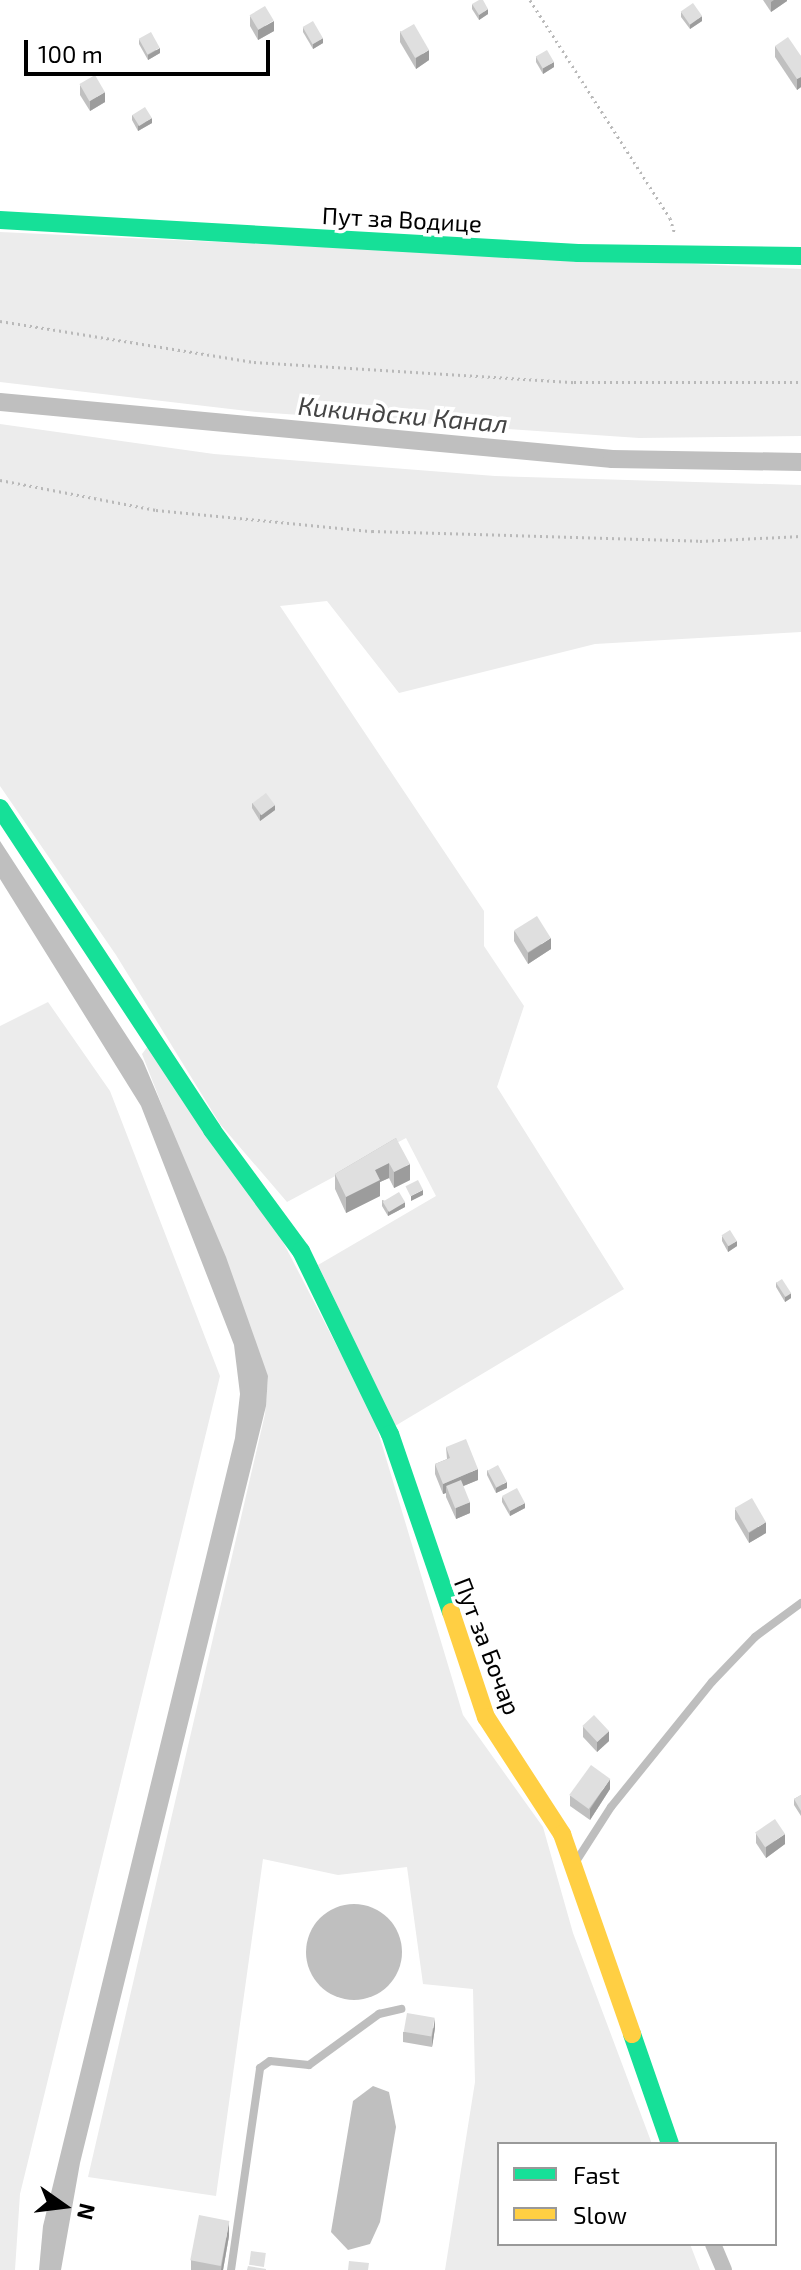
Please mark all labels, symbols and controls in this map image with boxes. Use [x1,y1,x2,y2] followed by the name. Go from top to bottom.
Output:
[28,24,274,74] scale bar
[38,39,103,68] text: 100 m
[321,200,483,238] street label: Пут за Водице
[297,389,509,439] water label: Кикиндски Канал
[449,1573,527,1719] street label: Пут за Бочар
[497,2142,777,2246] legend
[573,2160,620,2189] text: Fast
[24,2166,104,2246] north arrow
[573,2200,627,2229] text: Slow
[73,2201,102,2223] text: N

